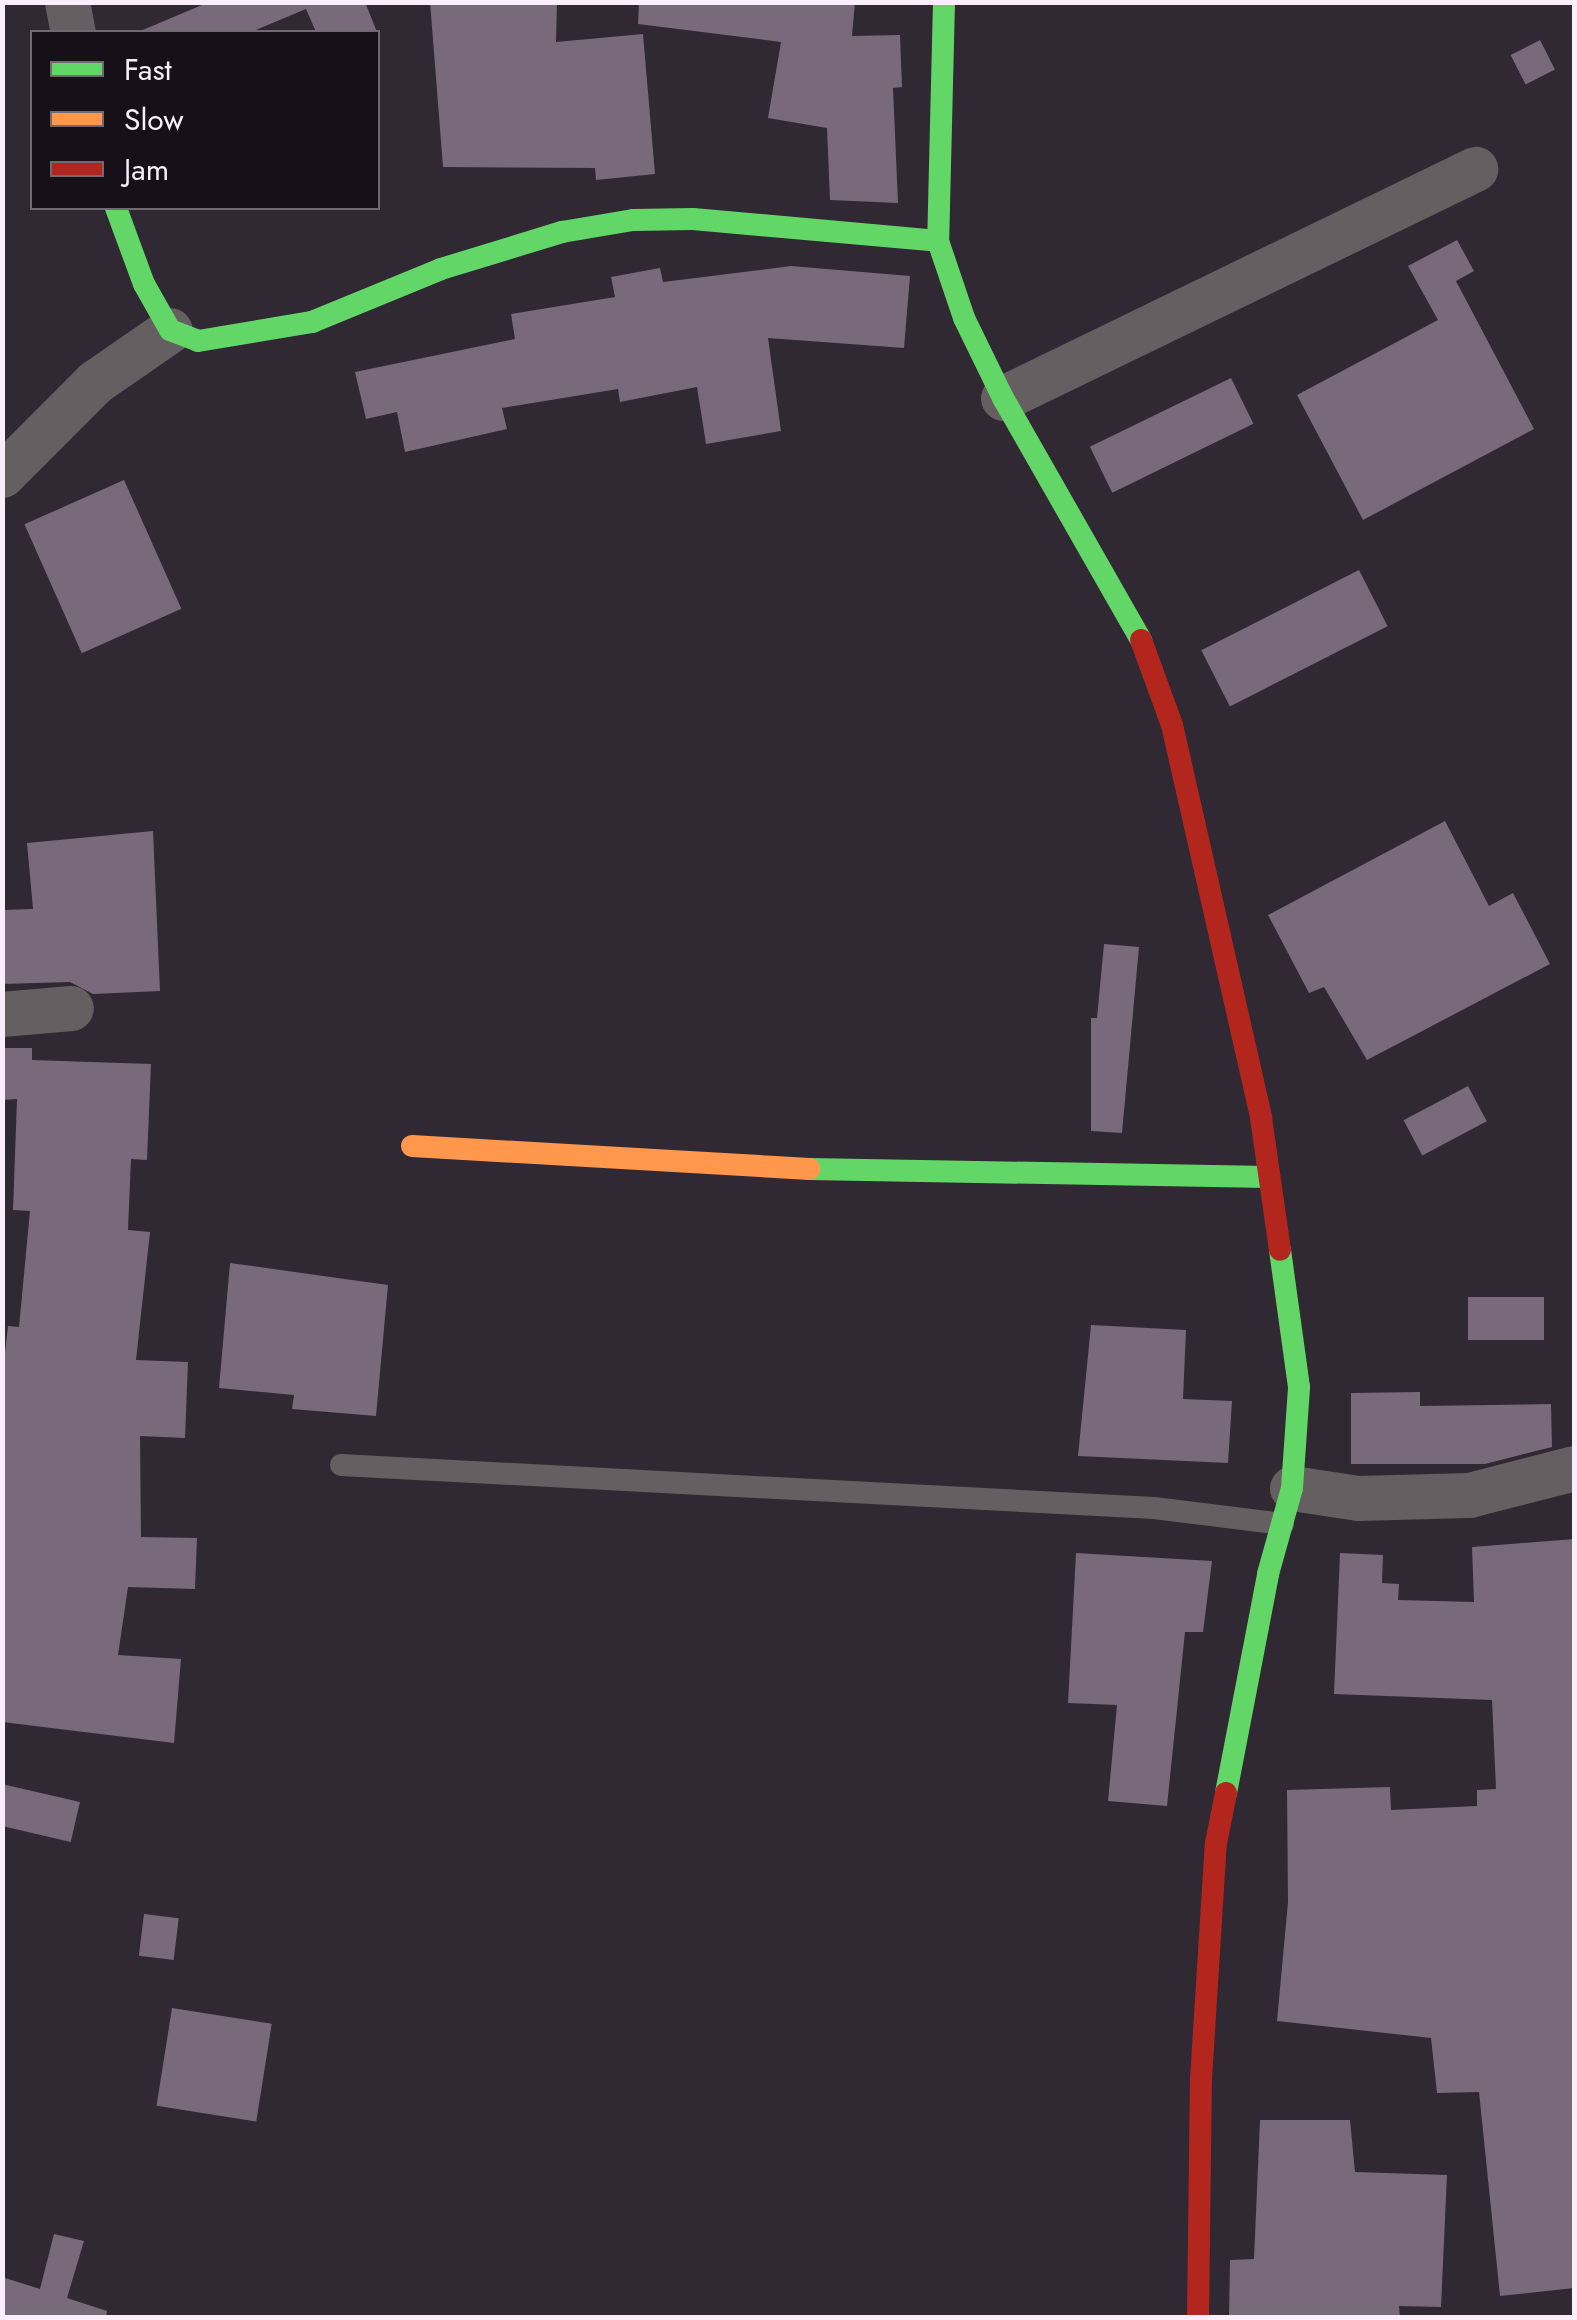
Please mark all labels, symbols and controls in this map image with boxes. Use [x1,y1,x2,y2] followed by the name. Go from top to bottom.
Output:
[30,30,380,210] legend
[124,48,172,91] text: Fast
[124,98,184,141] text: Slow
[124,148,169,191] text: Jam

